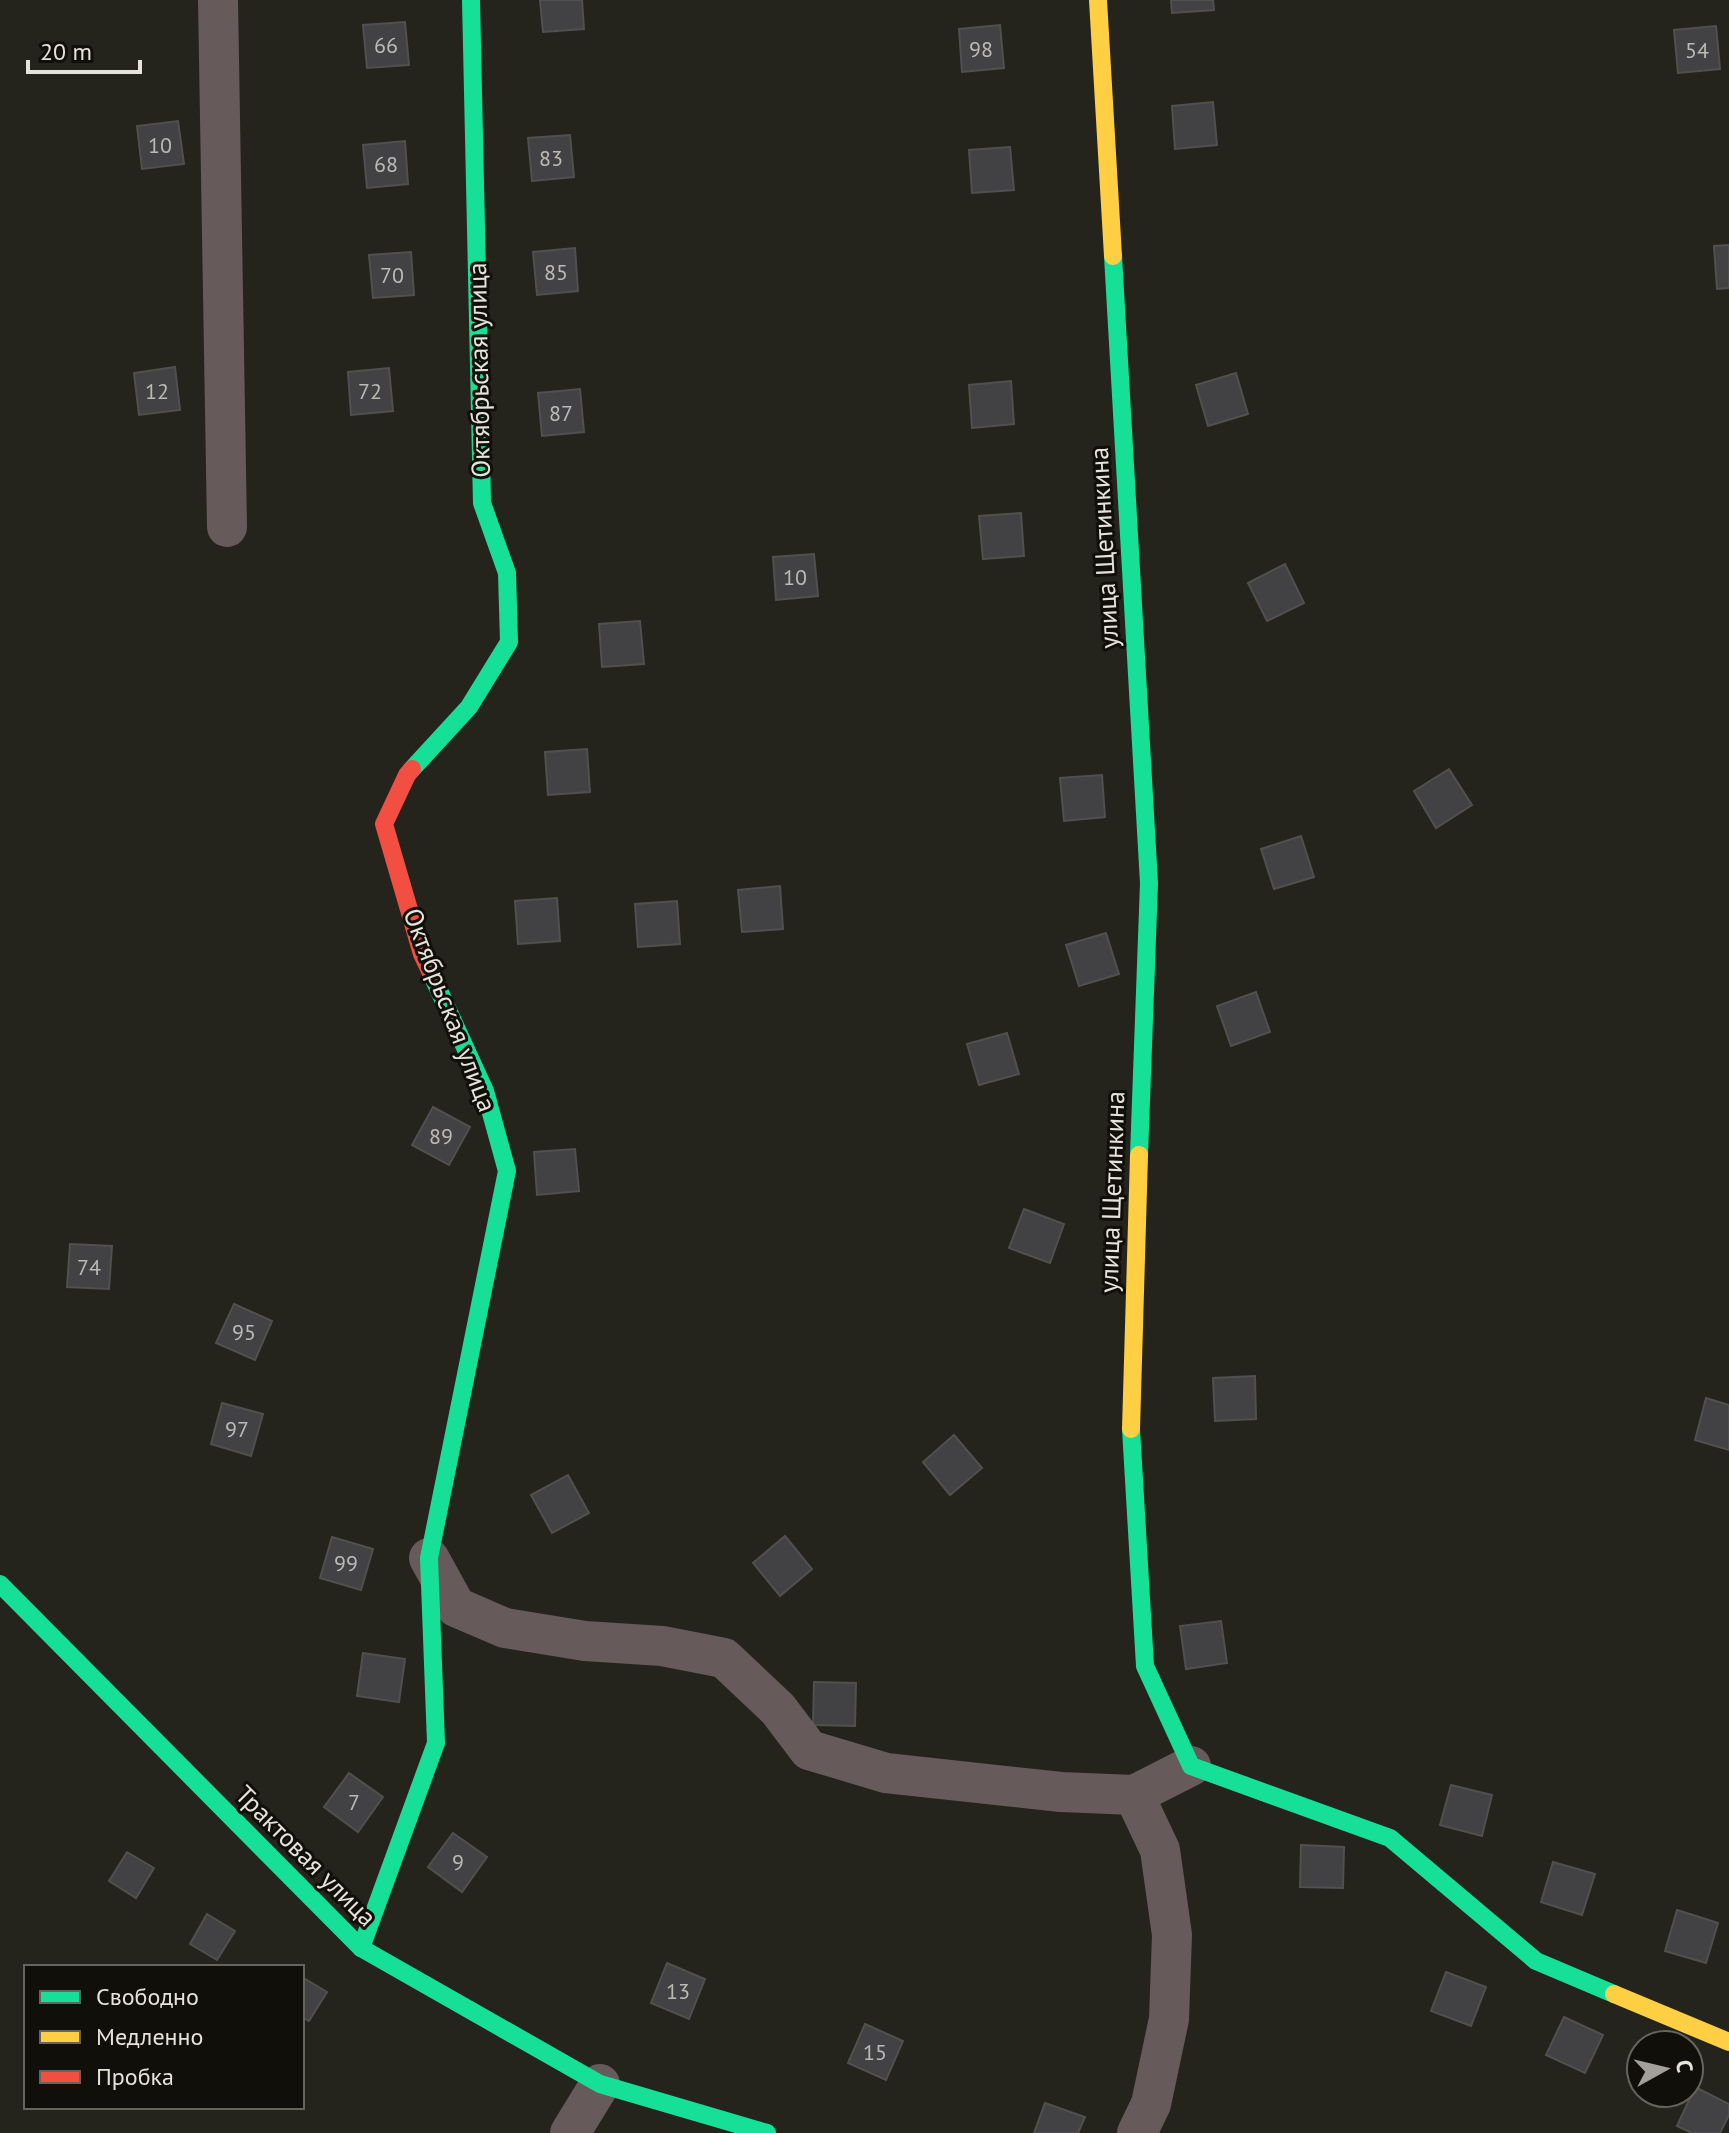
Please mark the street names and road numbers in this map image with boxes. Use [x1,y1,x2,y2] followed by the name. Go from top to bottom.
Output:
[460,262,497,478] street label: Октябрьская улица
[1082,446,1125,650] street label: улица Щетинкина
[397,903,504,1116] street label: Октябрьская улица
[1091,1091,1132,1293] street label: улица Щетинкина
[229,1778,384,1933] street label: Трактовая улица

